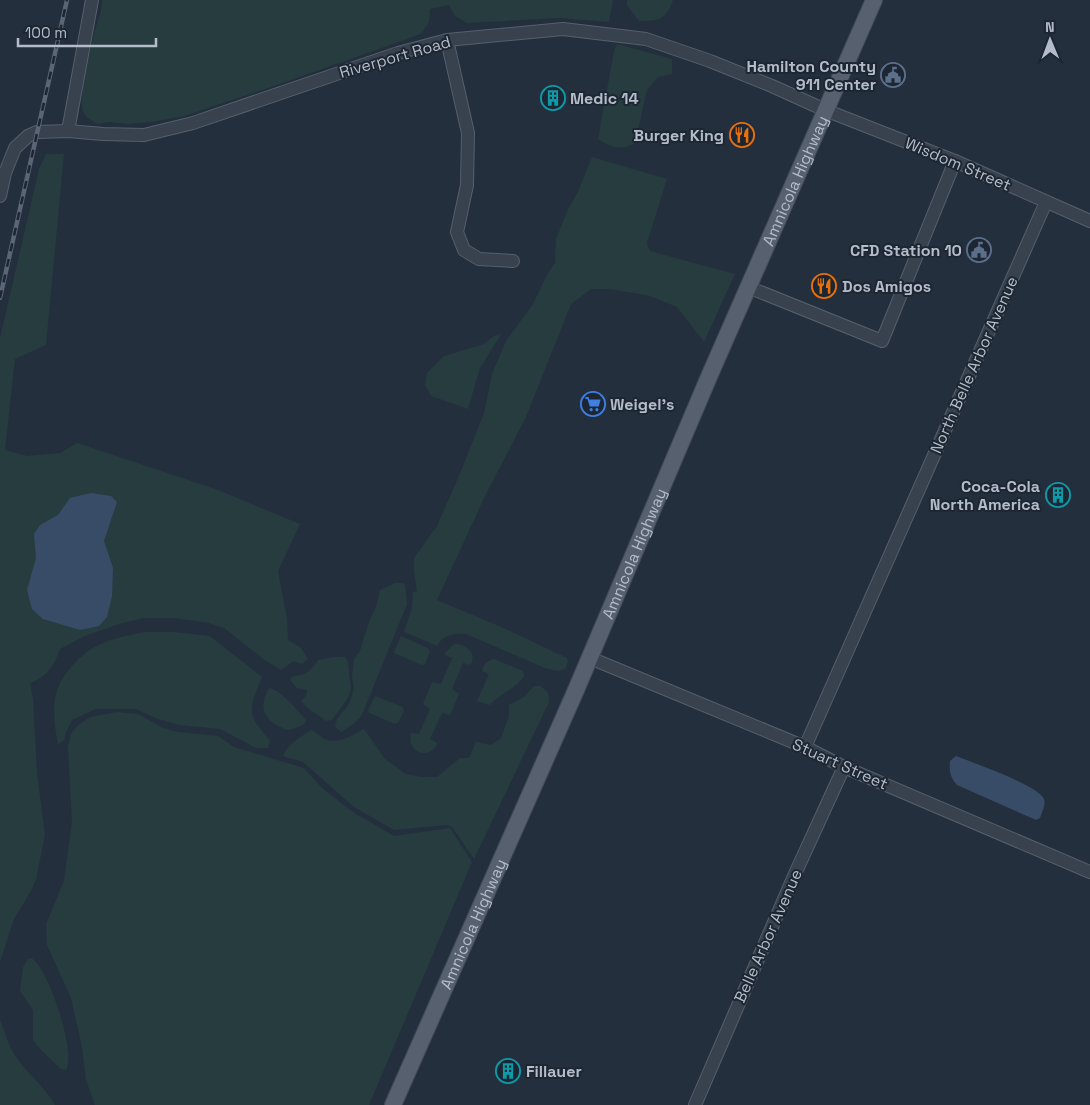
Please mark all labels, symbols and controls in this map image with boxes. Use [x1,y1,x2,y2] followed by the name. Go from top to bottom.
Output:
[18,15,155,47] scale bar
[1025,15,1075,65] north arrow
[1045,18,1055,36] text: N
[25,23,67,42] text: 100 m
[337,31,453,83] street label: Riverport Road
[747,56,876,95] place label: Hamilton County 911 Center
[880,62,906,88] public building icon: Hamilton County 911 Center
[540,85,566,111] building icon: Medic 14
[570,88,639,109] place label: Medic 14
[757,112,833,249] street label: Amnicola Highway
[729,122,755,148] restaurant icon: Burger King
[633,125,724,146] place label: Burger King
[902,132,1014,196] street label: Wisdom Street
[966,237,992,263] public building icon: CFD Station 10
[850,240,962,261] place label: CFD Station 10
[811,273,837,299] restaurant icon: Dos Amigos
[925,273,1023,457] street label: North Belle Arbor Avenue
[842,276,931,297] place label: Dos Amigos
[580,391,606,417] supermarket icon: Weigel's
[610,394,674,415] place label: Weigel's
[930,476,1040,515] place label: Coca-Cola North America
[1045,482,1071,508] building icon: Coca-Cola North America
[597,485,671,622] street label: Amnicola Highway
[789,734,891,794] street label: Stuart Street
[435,855,511,992] street label: Amnicola Highway
[729,866,807,1006] street label: Belle Arbor Avenue
[495,1058,521,1084] building icon: Fillauer
[526,1061,582,1082] place label: Fillauer

